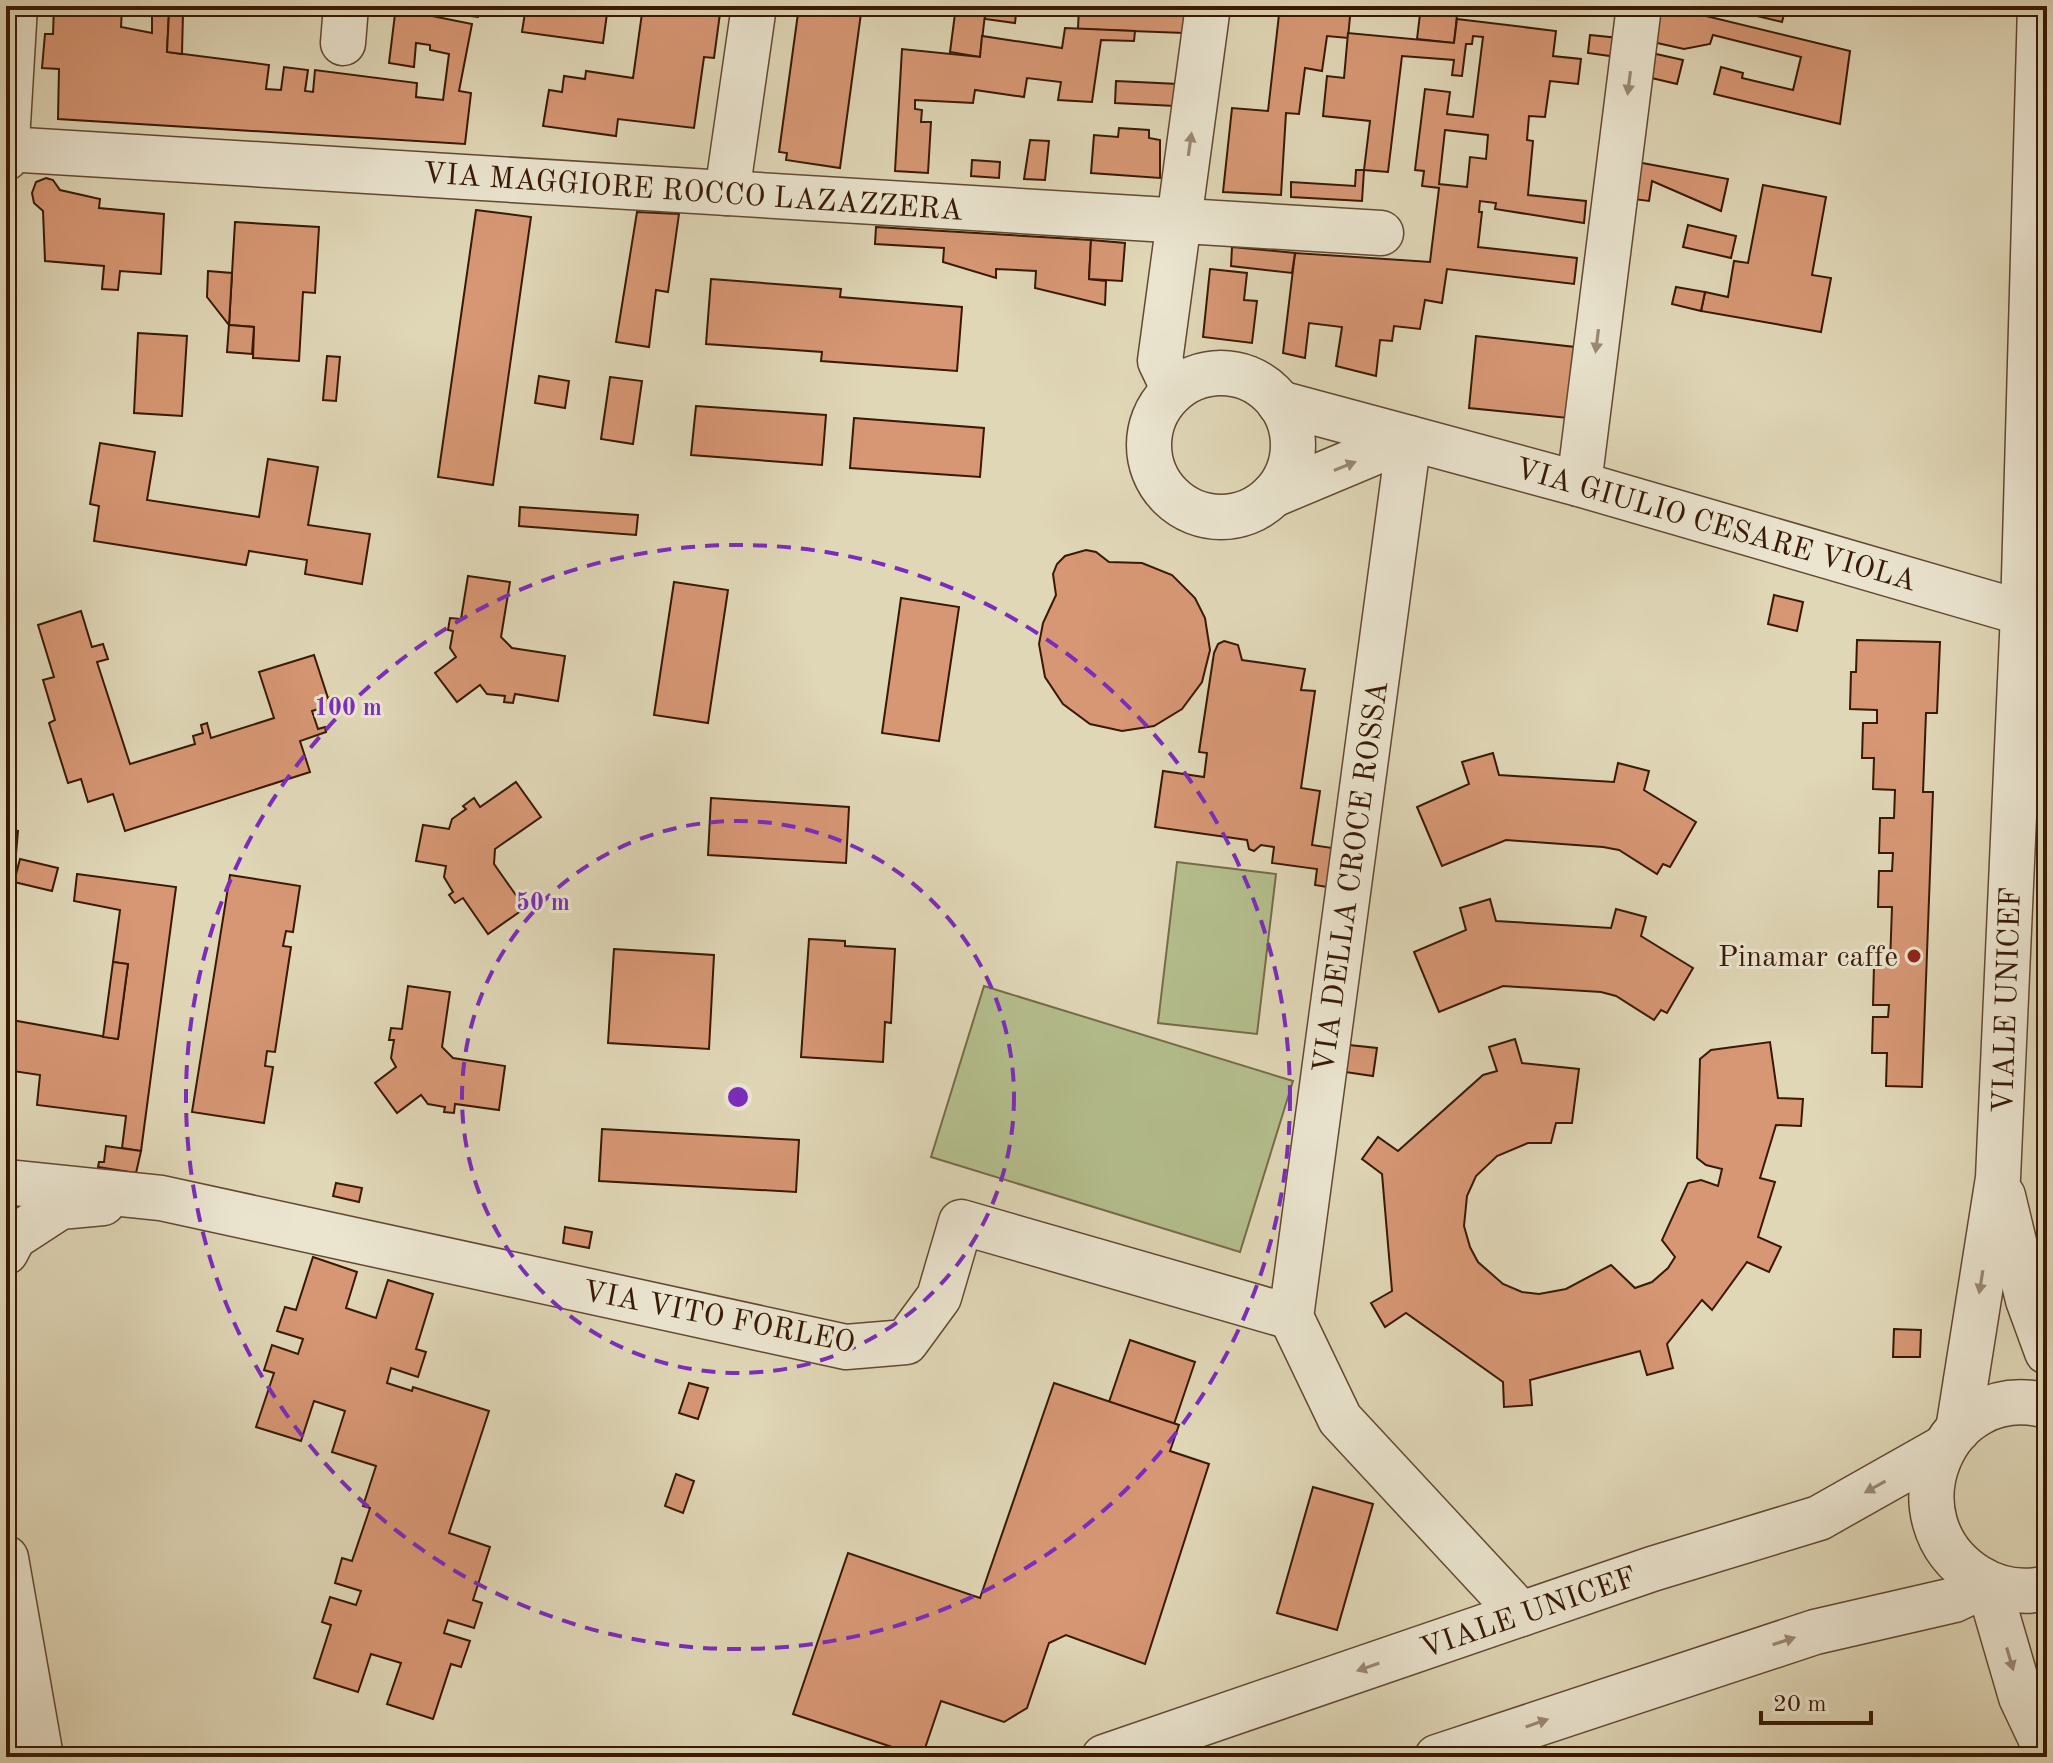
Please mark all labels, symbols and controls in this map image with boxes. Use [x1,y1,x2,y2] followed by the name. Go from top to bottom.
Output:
[1623,71,1636,96] one-way arrow
[1183,131,1196,156] one-way arrow
[422,159,964,227] street label: VIA MAGGIORE ROCCO LAZAZZERA
[1590,329,1603,354] one-way arrow
[1512,454,1919,598] street label: VIA GIULIO CESARE VIOLA
[1333,459,1357,472] one-way arrow
[1310,679,1394,1075] street label: VIA DELLA CROCE ROSSA
[314,697,382,721] text: 100 m
[1989,886,2027,1114] street label: VIALE UNICEF
[516,891,570,916] text: 50 m
[1718,943,1898,973] place label: Pinamar caffe
[1905,947,1923,965] marker: Pinamar caffe
[724,1083,752,1111] centre of rings
[1975,1270,1987,1295] one-way arrow
[580,1277,857,1359] street label: VIA VITO FORLEO
[1864,1479,1886,1493] one-way arrow
[1417,1563,1641,1665] street label: VIALE UNICEF
[1772,1635,1796,1647] one-way arrow
[2004,1648,2017,1672] one-way arrow
[1356,1661,1380,1673] one-way arrow
[1761,1675,1871,1725] scale bar
[1773,1693,1827,1717] text: 20 m
[1525,1716,1549,1728] one-way arrow

